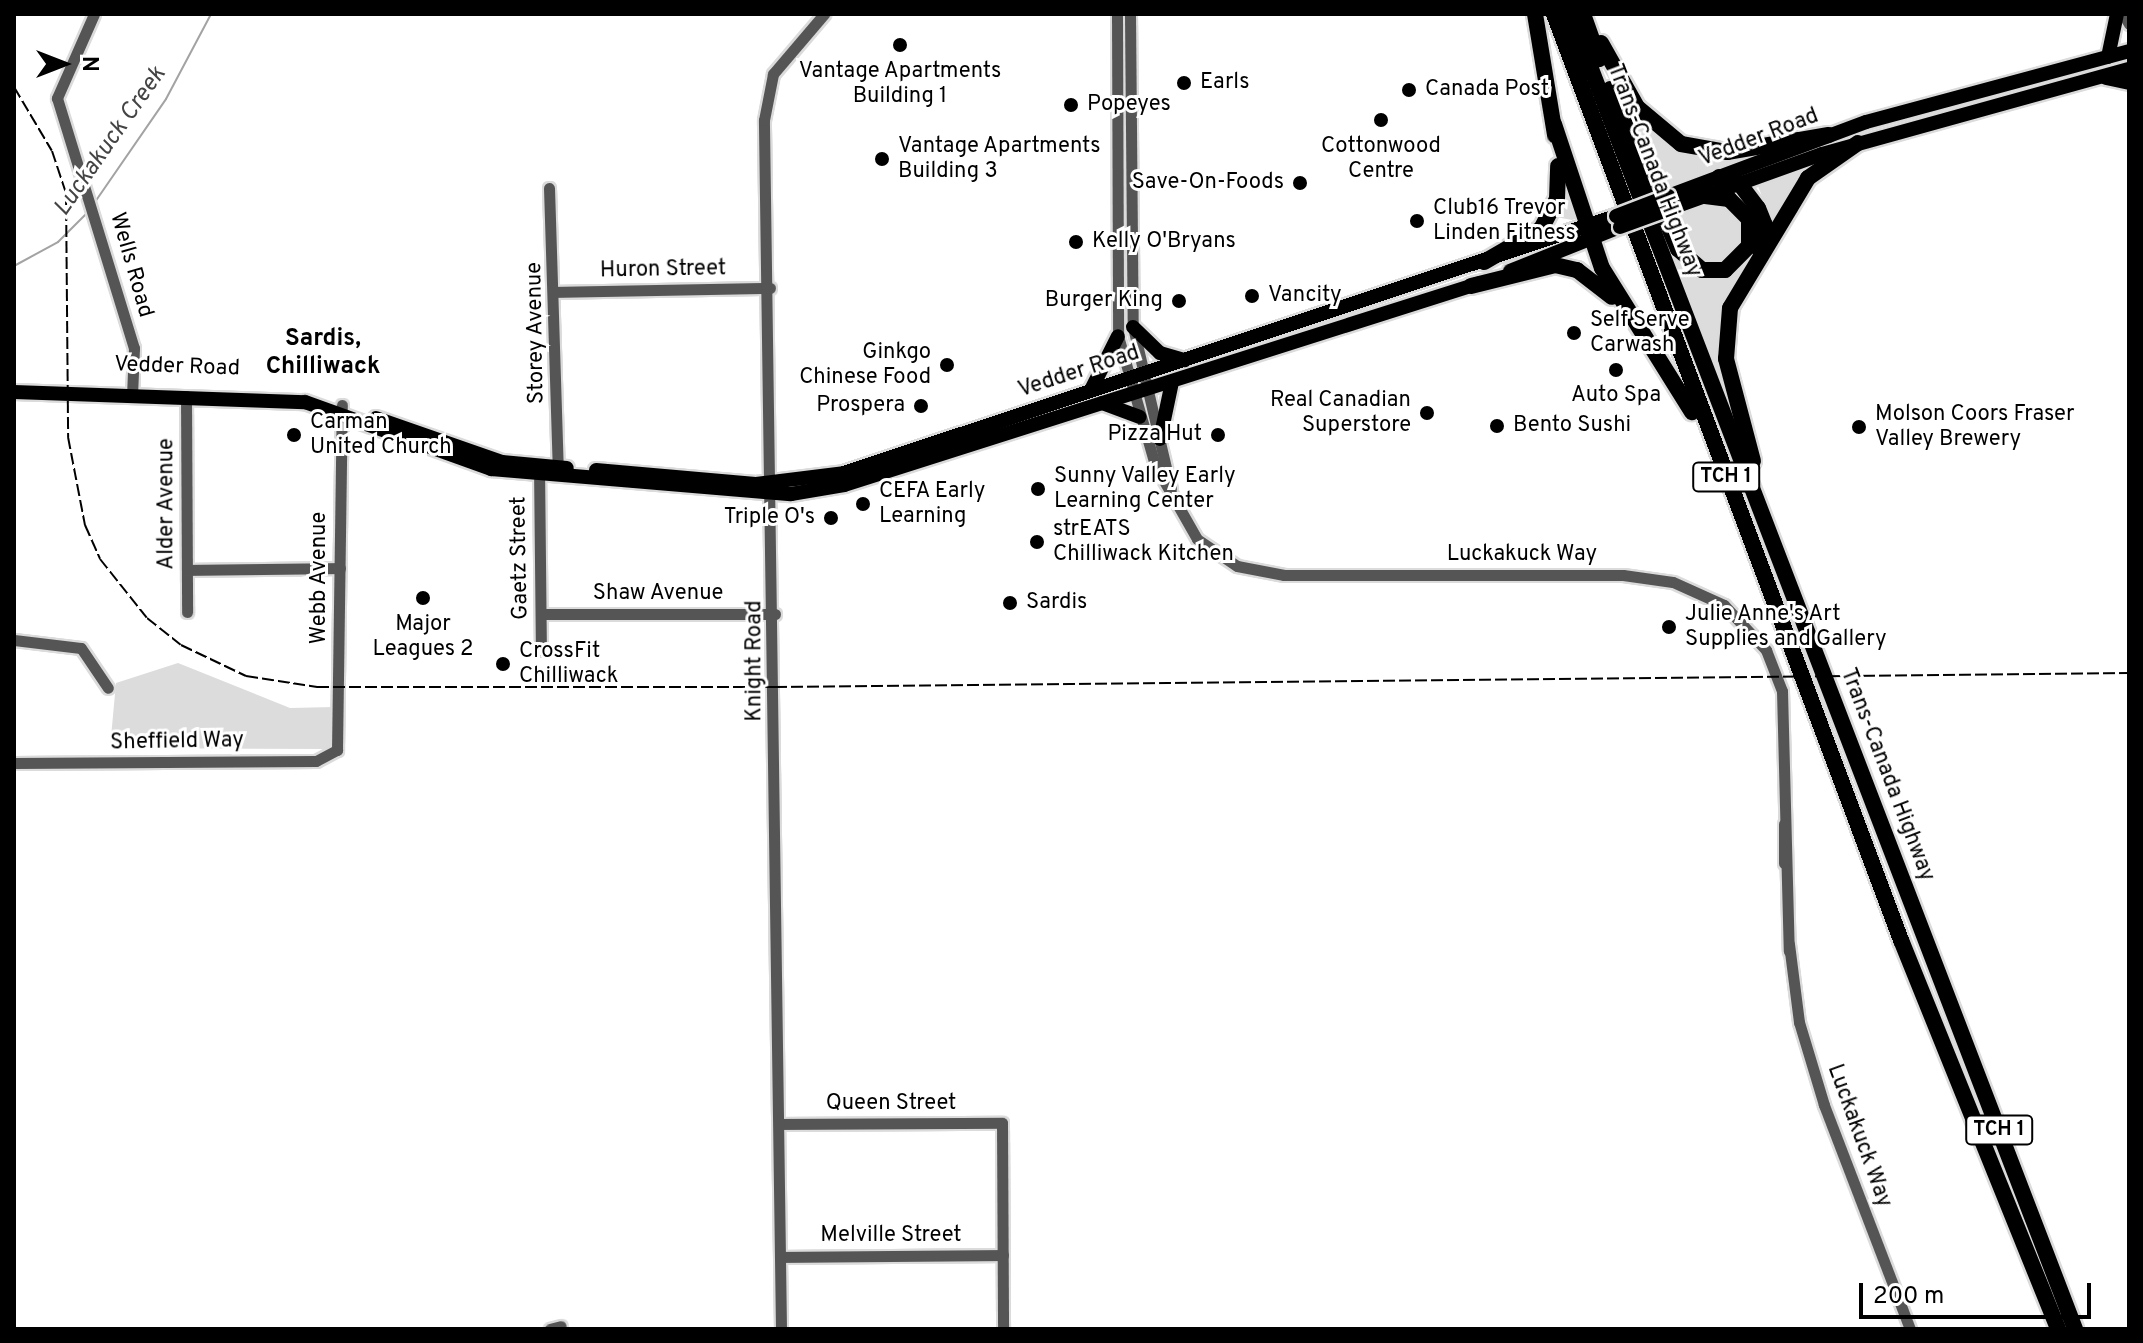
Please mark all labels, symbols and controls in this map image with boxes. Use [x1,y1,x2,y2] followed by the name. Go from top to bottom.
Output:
[24,24,104,104] north arrow
[891,36,909,54] marker: Vantage Apartments Building 1
[75,56,102,72] text: N
[798,58,1002,110] place label: Vantage Apartments Building 1
[1601,61,1707,281] street label: Trans-Canada Highway
[49,62,173,222] water label: Luckakuck Creek
[1200,70,1249,96] place label: Earls
[1175,74,1193,92] marker: Earls
[1425,77,1549,103] place label: Canada Post
[1400,81,1418,99] marker: Canada Post
[1087,92,1171,118] place label: Popeyes
[1062,96,1080,114] marker: Popeyes
[1695,103,1823,173] street label: Vedder Road
[1372,111,1390,129] marker: Cottonwood Centre
[898,133,1101,184] place label: Vantage Apartments Building 3
[1321,133,1441,184] place label: Cottonwood Centre
[873,150,891,168] marker: Vantage Apartments Building 3
[1132,170,1284,196] place label: Save-On-Foods
[1291,174,1309,192] marker: Save-On-Foods
[1433,195,1576,246] place label: Club16 Trevor Linden Fitness
[103,210,159,320] street label: Wells Road
[1408,212,1426,230] marker: Club16 Trevor Linden Fitness
[1092,229,1236,255] place label: Kelly O'Bryans
[1067,233,1085,251] marker: Kelly O'Bryans
[600,256,726,284] street label: Huron Street
[522,261,550,405] street label: Storey Avenue
[1268,283,1342,309] place label: Vancity
[1243,287,1261,305] marker: Vancity
[1045,288,1163,314] place label: Burger King
[1170,292,1188,310] marker: Burger King
[1590,307,1689,358] place label: Self Serve Carwash
[1565,324,1583,342] marker: Self Serve Carwash
[266,326,380,382] district label: Sardis, Chilliwack
[799,339,931,390] place label: Ginkgo Chinese Food
[1015,340,1143,404] street label: Vedder Road
[114,352,240,382] street label: Vedder Road
[938,356,956,374] marker: Ginkgo Chinese Food
[1607,361,1625,379] marker: Auto Spa
[1571,383,1661,409] place label: Auto Spa
[1270,387,1411,438] place label: Real Canadian Superstore
[816,393,905,419] place label: Prospera
[912,397,930,415] marker: Prospera
[1875,401,2075,452] place label: Molson Coors Fraser Valley Brewery
[1418,404,1436,422] marker: Real Canadian Superstore
[310,409,452,460] place label: Carman United Church
[1513,413,1631,439] place label: Bento Sushi
[1488,417,1506,435] marker: Bento Sushi
[1850,418,1868,436] marker: Molson Coors Fraser Valley Brewery
[1107,422,1202,448] place label: Pizza Hut
[285,426,303,444] marker: Carman United Church
[1209,426,1227,444] marker: Pizza Hut
[154,438,180,570] street label: Alder Avenue
[1692,461,1760,493] road number: TCH 1
[1054,463,1236,514] place label: Sunny Valley Early Learning Center
[879,478,986,530] place label: CEFA Early Learning
[1029,480,1047,498] marker: Sunny Valley Early Learning Center
[854,495,872,513] marker: CEFA Early Learning
[506,496,534,620] street label: Gaetz Street
[724,505,815,531] place label: Triple O's
[822,509,840,527] marker: Triple O's
[307,511,333,645] street label: Webb Avenue
[1053,516,1234,568] place label: strEATS Chilliwack Kitchen
[1028,533,1046,551] marker: strEATS Chilliwack Kitchen
[1447,542,1597,568] street label: Luckakuck Way
[592,581,724,607] street label: Shaw Avenue
[414,589,432,607] marker: Major Leagues 2
[1026,590,1087,616] place label: Sardis
[1001,594,1019,612] marker: Sardis
[742,600,768,722] street label: Knight Road
[1685,601,1887,652] place label: Julie Anne's Art Supplies and Gallery
[372,611,474,662] place label: Major Leagues 2
[1660,618,1678,636] marker: Julie Anne's Art Supplies and Gallery
[519,638,618,690] place label: CrossFit Chilliwack
[494,655,512,673] marker: CrossFit Chilliwack
[1834,665,1940,885] street label: Trans-Canada Highway
[110,728,244,756] street label: Sheffield Way
[1821,1061,1897,1211] street label: Luckakuck Way
[826,1091,956,1117] street label: Queen Street
[1965,1114,2033,1146] road number: TCH 1
[820,1223,962,1249] street label: Melville Street
[1863,1267,2095,1317] scale bar
[1873,1282,1944,1312] text: 200 m

